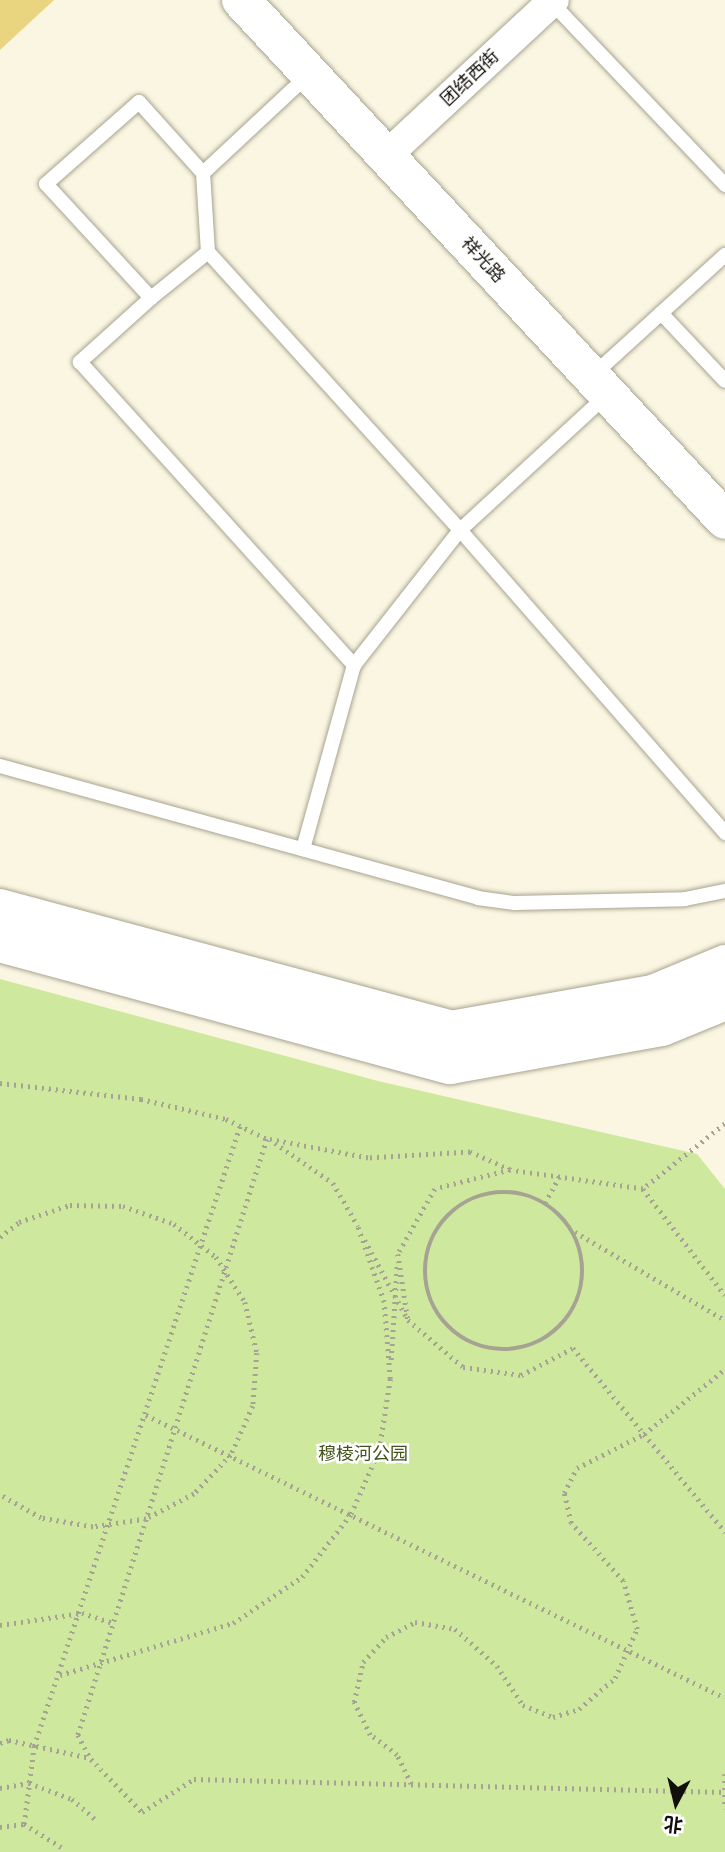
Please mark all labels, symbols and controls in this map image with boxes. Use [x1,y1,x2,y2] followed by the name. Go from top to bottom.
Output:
[436,46,504,110] street label: 团结西街
[457,233,509,287] street label: 祥光路
[318,1443,408,1465] park label: 穆棱河公园
[641,1768,711,1838] north arrow
[663,1811,684,1837] text: 北

